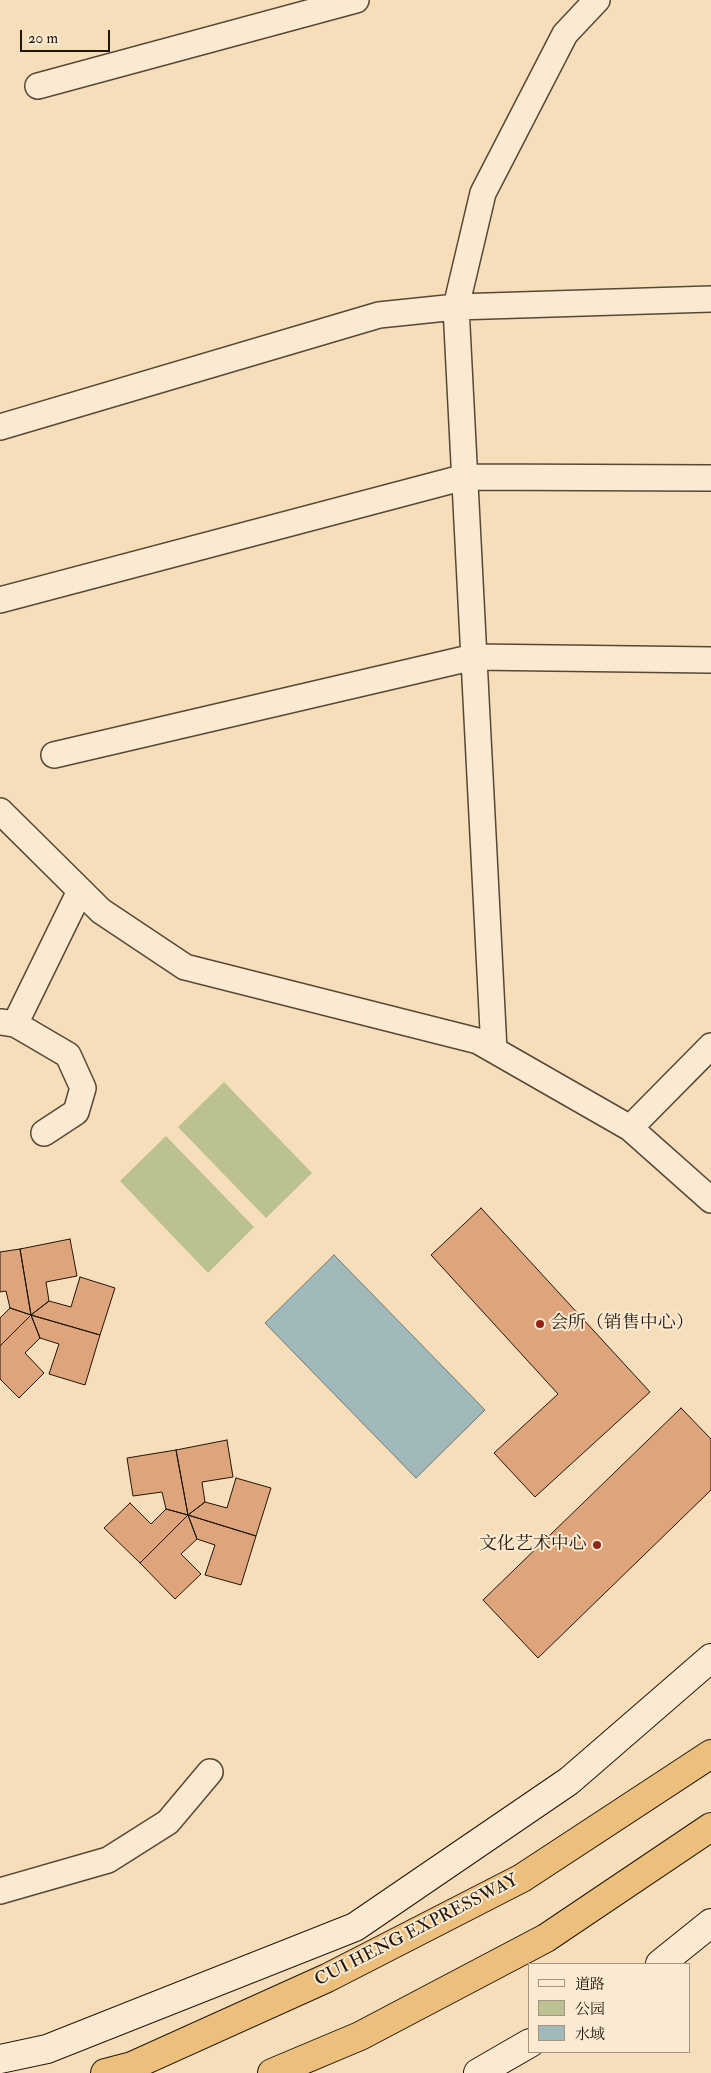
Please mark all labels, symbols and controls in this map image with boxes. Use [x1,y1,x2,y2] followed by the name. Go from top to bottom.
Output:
[22,20,112,52] scale bar
[28,29,58,48] text: 20 m
[550,1313,694,1335] place label: 会所（销售中心）
[534,1318,546,1330] marker: 会所（销售中心）
[479,1534,587,1556] place label: 文化艺术中心
[591,1539,603,1551] marker: 文化艺术中心
[312,1870,522,1992] street label: CUI HENG EXPRESSWAY
[528,1963,691,2053] legend
[575,1975,605,1994] text: 道路
[575,2000,605,2019] text: 公园
[575,2025,605,2044] text: 水域

